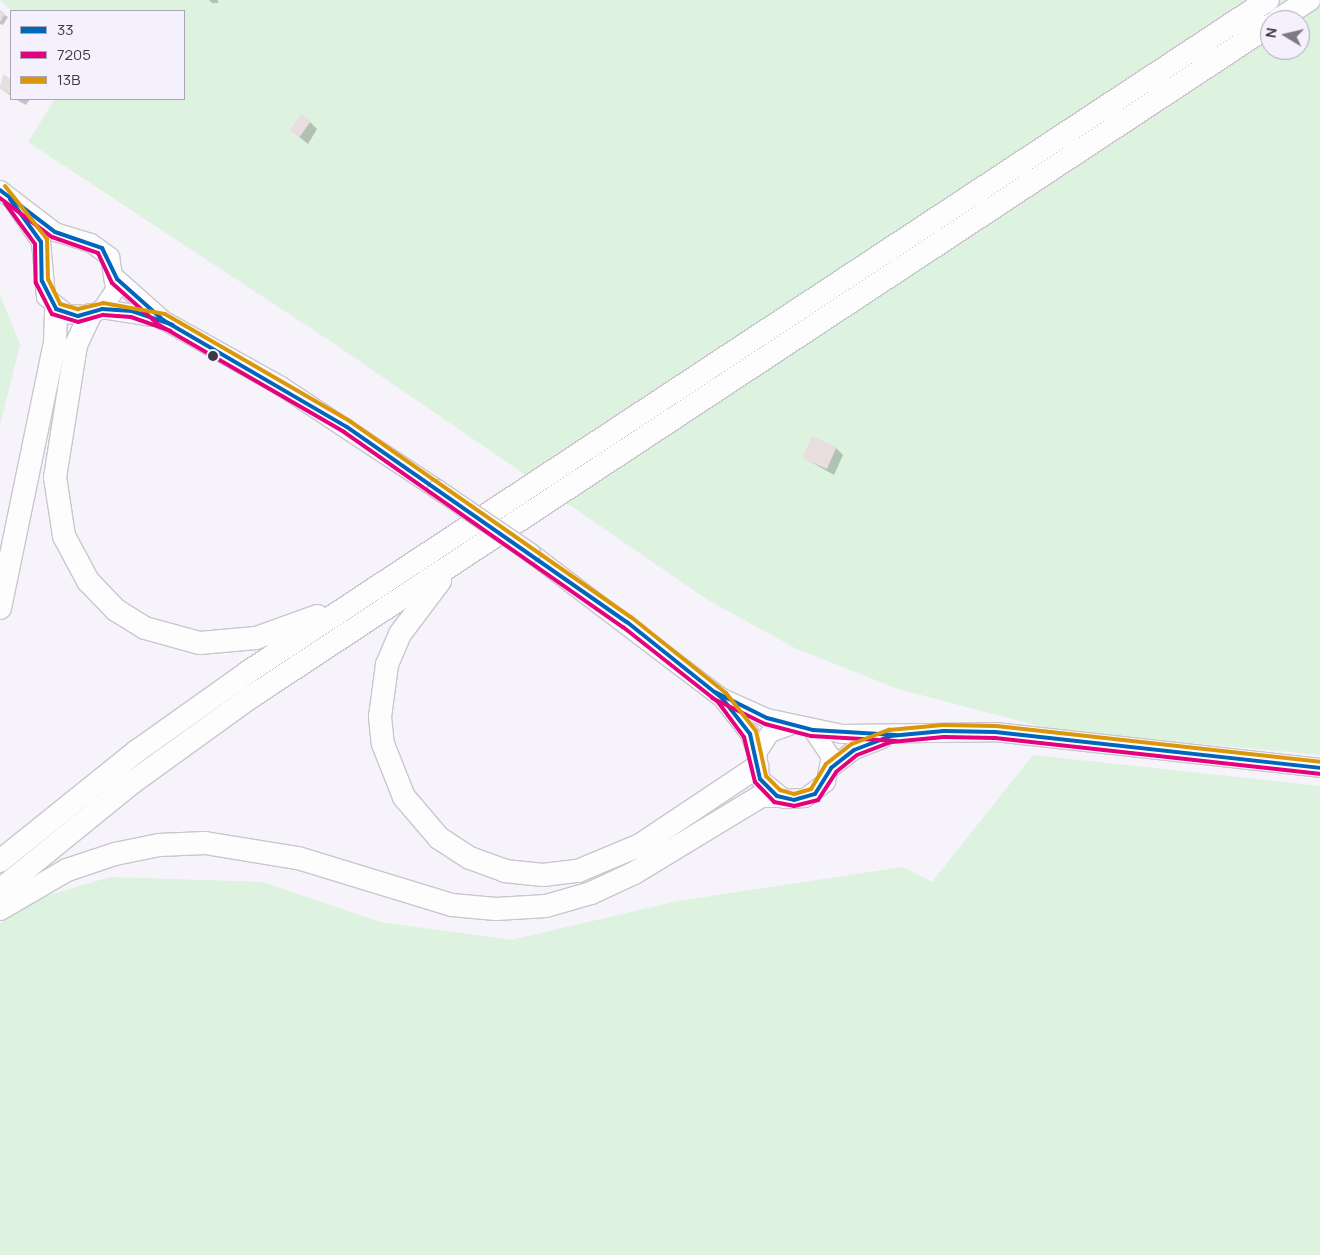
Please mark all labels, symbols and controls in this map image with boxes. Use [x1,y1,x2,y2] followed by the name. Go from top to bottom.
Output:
[10,10,185,100] legend
[1260,10,1310,60] north arrow
[57,19,74,40] text: 33
[1261,26,1281,39] text: N
[57,44,91,65] text: 7205
[57,69,80,90] text: 13B
[208,351,218,361] unlabelled marker

